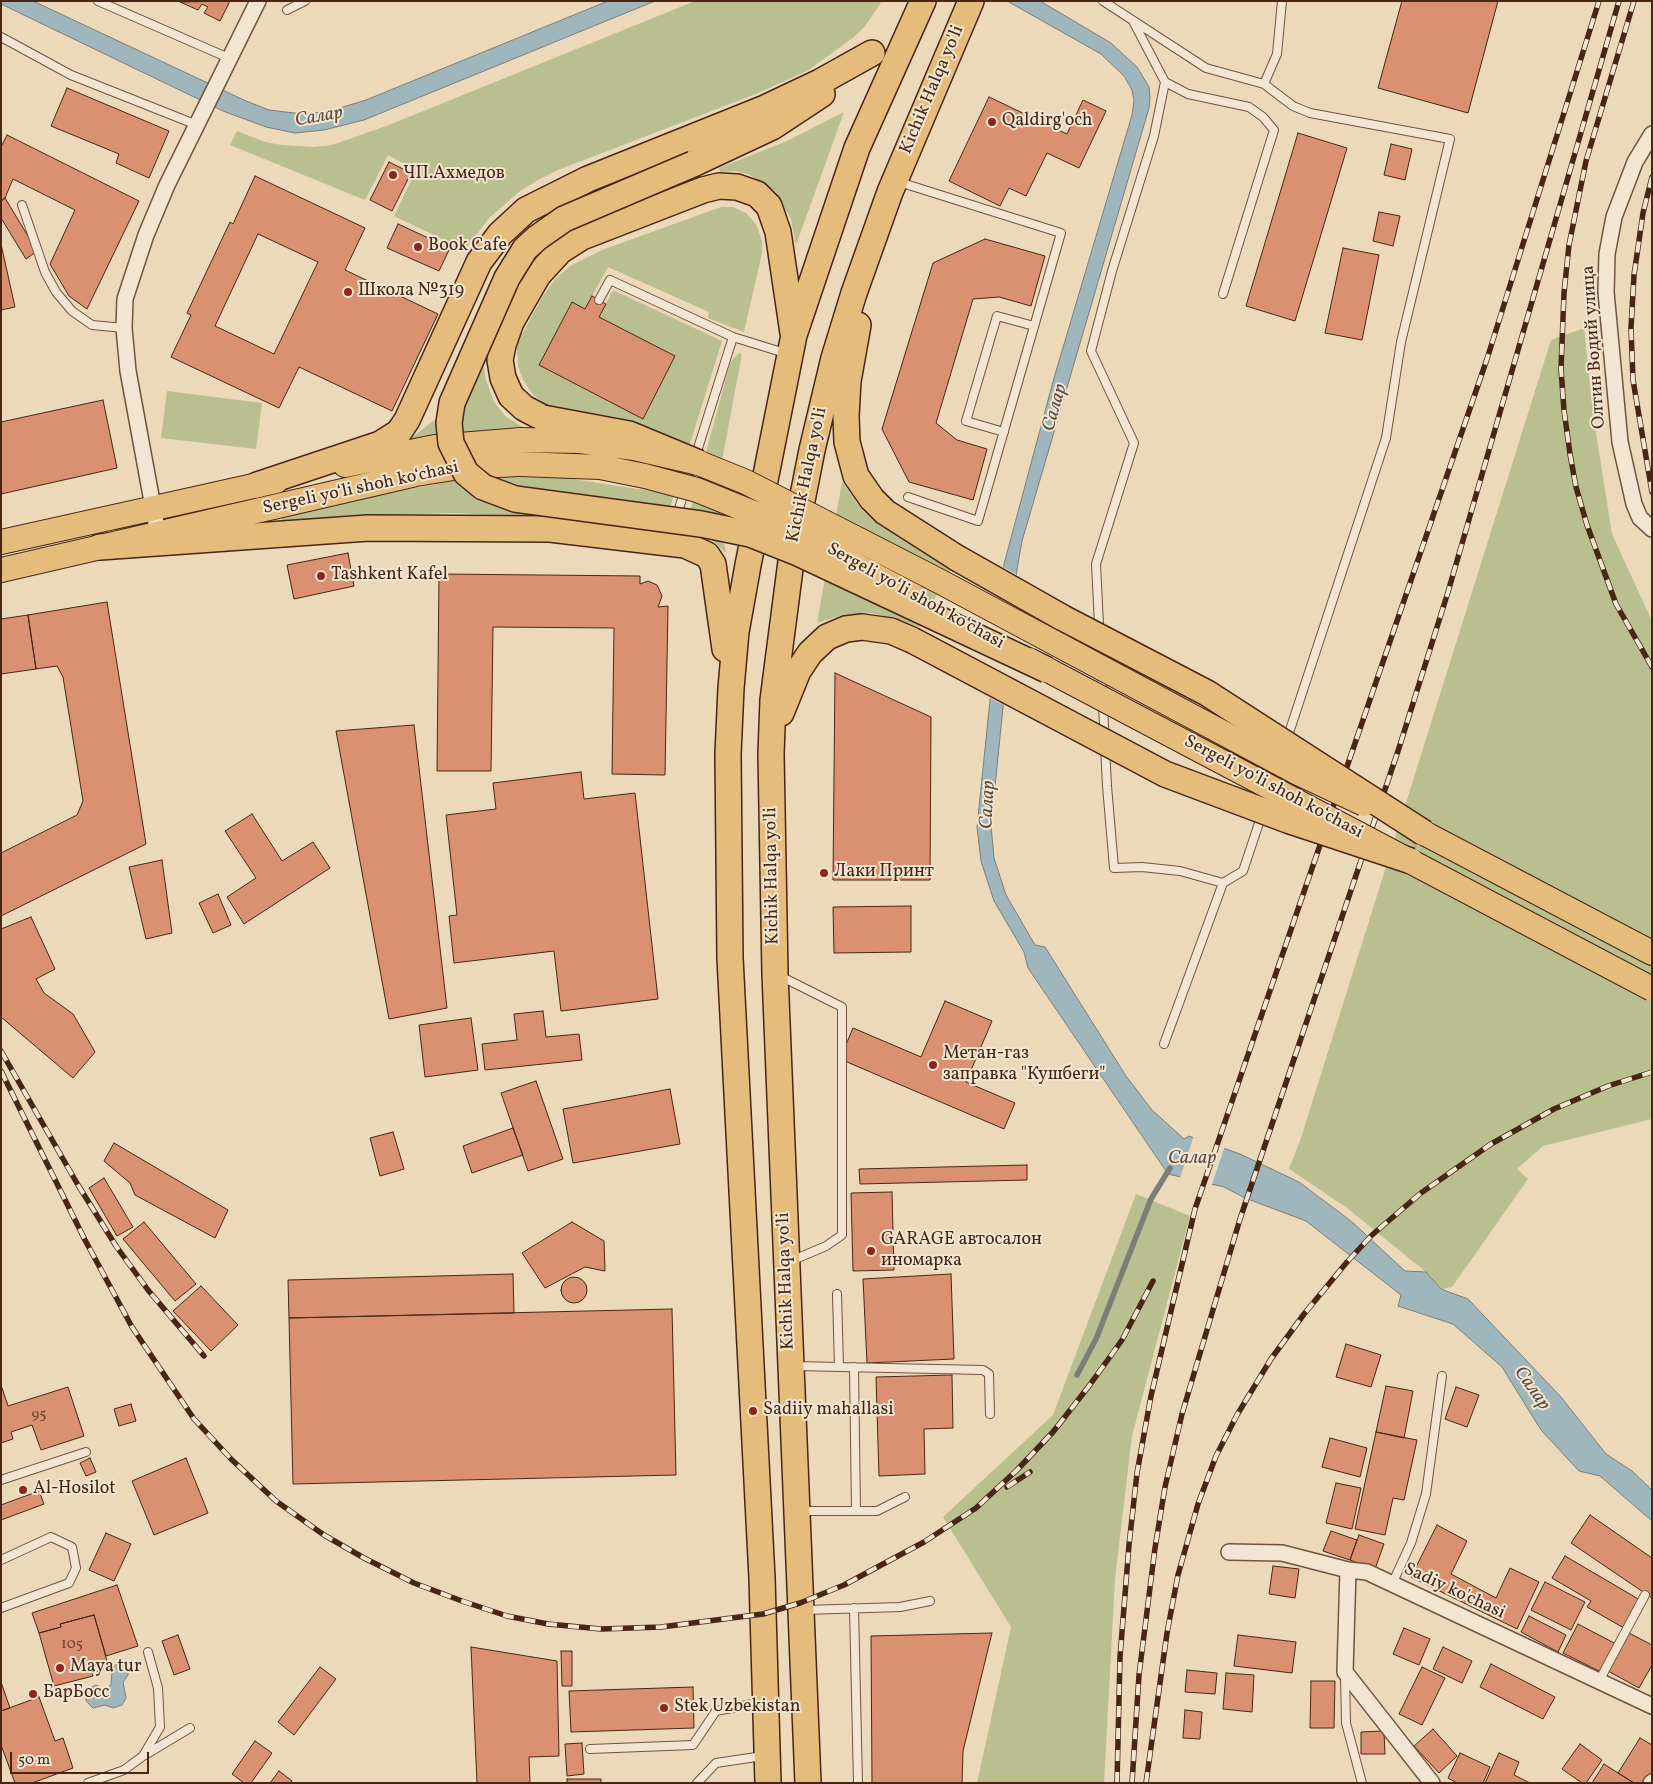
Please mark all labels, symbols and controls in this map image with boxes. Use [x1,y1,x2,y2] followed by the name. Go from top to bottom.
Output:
[896,22,970,158] street label: Kichik Halqa yo'li
[293,103,345,133] water label: Салар
[1002,111,1093,133] place label: Qaldirg'och
[986,116,998,128] marker: Qaldirg'och
[403,164,505,186] place label: ЧП.Ахмедов
[387,169,399,181] marker: ЧП.Ахмедов
[428,236,507,258] place label: Book Cafe
[412,241,424,253] marker: Book Cafe
[1579,264,1611,430] street label: Олтин Водий улица
[358,281,464,303] place label: Школа №319
[342,286,354,298] marker: Школа №319
[1038,382,1074,434] water label: Салар
[783,405,833,545] street label: Kichik Halqa yo'li
[261,458,461,520] street label: Sergeli yo‘li shoh ko‘chasi
[822,539,1008,655] street label: Sergeli yo‘li shoh ko‘chasi
[331,565,448,587] place label: Tashkent Kafel
[315,570,327,582] marker: Tashkent Kafel
[1180,732,1366,844] street label: Sergeli yo‘li shoh ko‘chasi
[976,780,1002,830] water label: Салар
[761,807,785,945] street label: Kichik Halqa yo'li
[834,862,934,884] place label: Лаки Принт
[818,867,830,879] marker: Лаки Принт
[943,1044,1105,1086] place label: Метан-газ заправка "Кушбеги"
[927,1059,939,1071] marker: Метан-газ заправка "Кушбеги"
[1168,1149,1216,1171] water label: Салар
[774,1212,800,1350] street label: Kichik Halqa yo'li
[881,1230,1042,1272] place label: GARAGE автосалон иномарка
[865,1245,877,1257] marker: GARAGE автосалон иномарка
[1508,1363,1554,1415] water label: Салар
[763,1400,894,1422] place label: Sadiiy mahallasi
[747,1405,759,1417] marker: Sadiiy mahallasi
[32,1406,46,1424] house number: 95
[33,1479,116,1501] place label: Al-Hosilot
[17,1484,29,1496] marker: Al-Hosilot
[1400,1559,1508,1625] street label: Sadiy ko'chasi
[61,1636,83,1654] house number: 105
[70,1657,141,1679] place label: Maya tur
[54,1662,66,1674] marker: Maya tur
[43,1683,110,1705] place label: БарБосс
[27,1688,39,1700] marker: БарБосс
[674,1697,801,1719] place label: Stek Uzbekistan
[658,1702,670,1714] marker: Stek Uzbekistan
[12,1742,151,1774] scale bar
[18,1750,50,1771] text: 50 m

